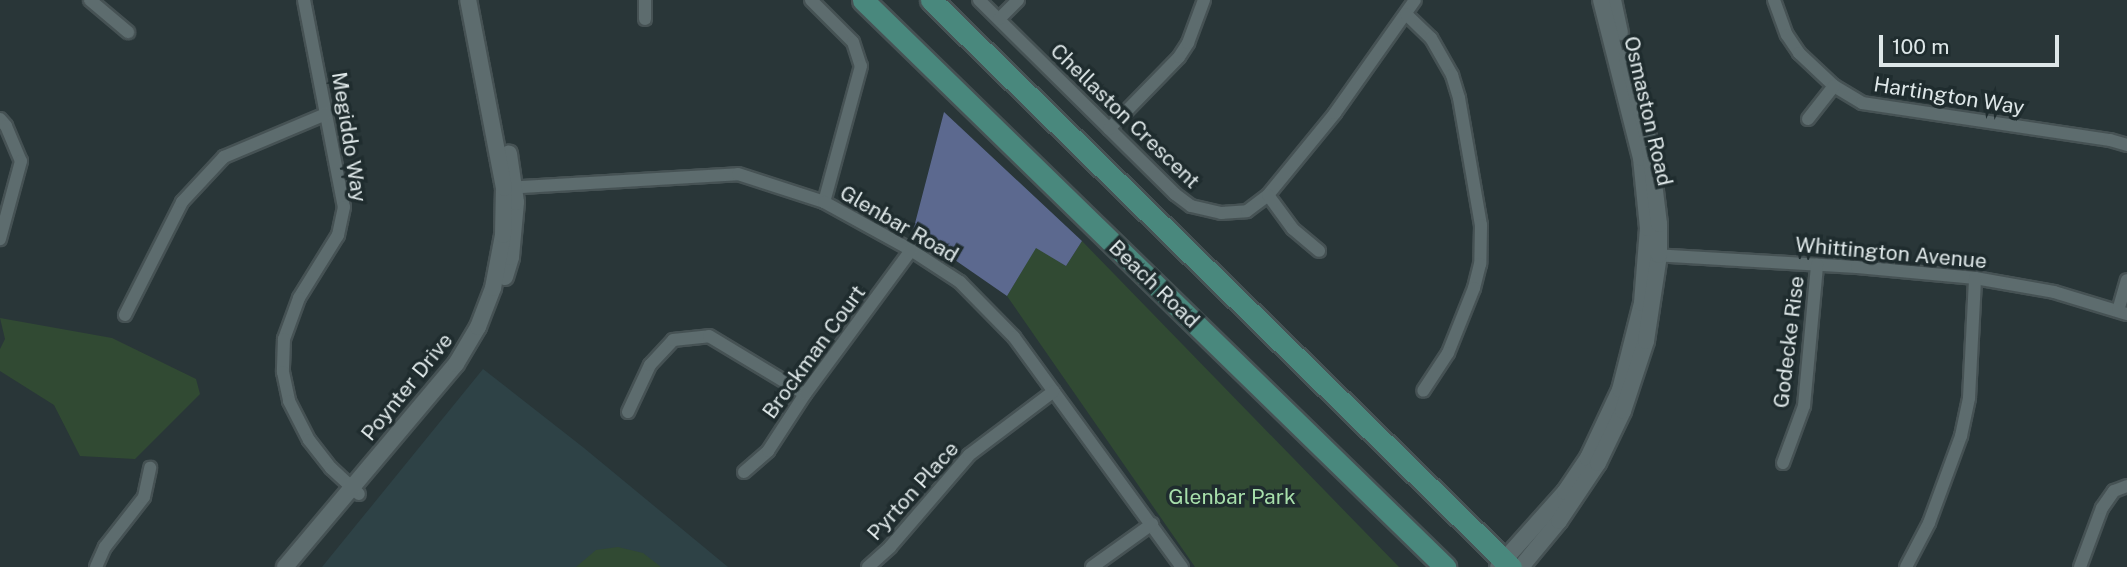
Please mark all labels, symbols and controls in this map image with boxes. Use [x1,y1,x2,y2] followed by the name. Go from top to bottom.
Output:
[1882,21,2062,65] scale bar
[1619,34,1677,188] street label: Osmaston Road
[1892,34,1949,59] text: 100 m
[1045,38,1205,194] street label: Chellaston Crescent
[326,70,372,204] street label: Megiddo Way
[1872,72,2026,120] street label: Hartington Way
[835,180,963,268] street label: Glenbar Road
[1794,232,1988,274] street label: Whittington Avenue
[1104,235,1204,333] street label: Beach Road
[1768,274,1810,410] street label: Godecke Rise
[757,280,871,424] street label: Brockman Court
[356,328,458,446] street label: Poynter Drive
[862,436,964,546] street label: Pyrton Place
[1168,484,1296,510] park label: Glenbar Park

